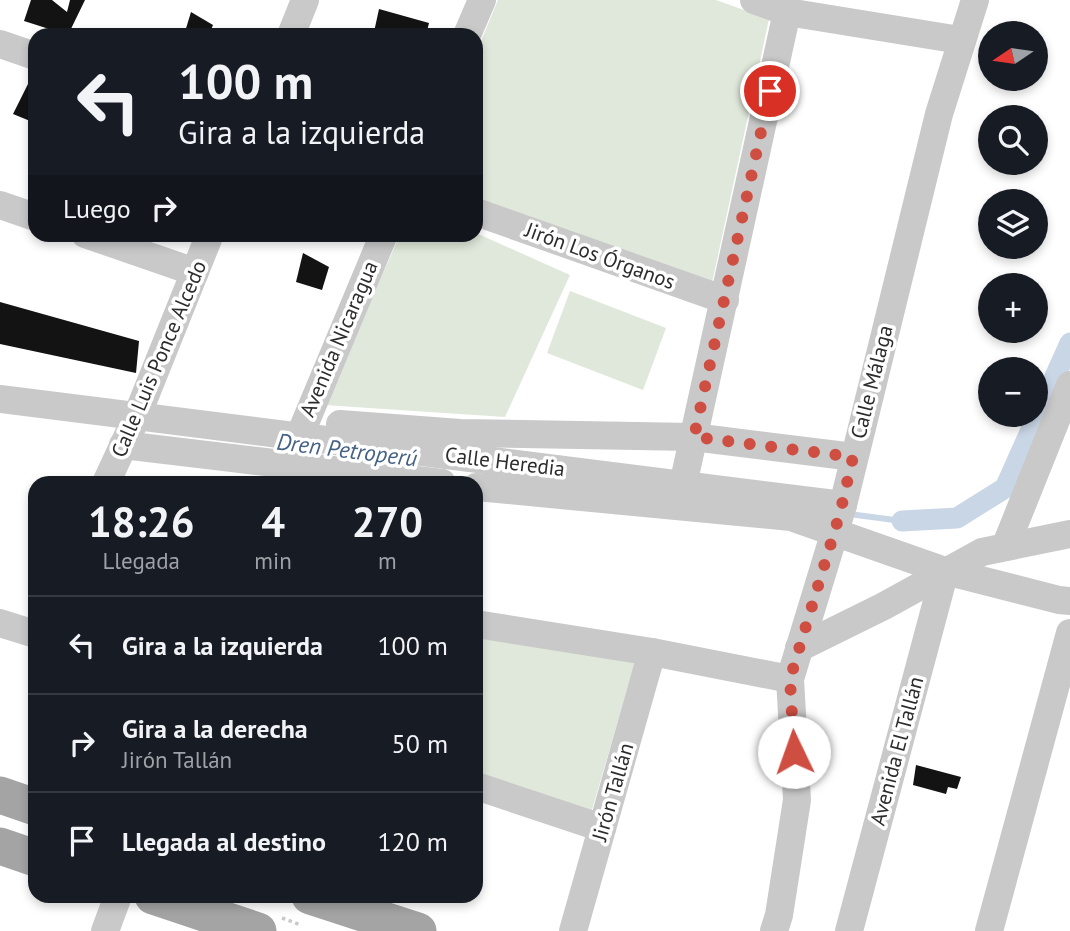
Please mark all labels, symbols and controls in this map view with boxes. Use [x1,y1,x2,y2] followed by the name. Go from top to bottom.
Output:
[978,21,1048,91] north arrow
[978,21,1048,427] map controls
[178,49,313,113] text: 100 m
[63,56,154,147] icon: left
[740,61,800,121] pin
[751,72,789,110] icon: arrive
[978,105,1048,175] button: search
[178,111,425,153] text: Gira a la izquierda
[145,189,183,227] icon: right
[978,189,1048,259] button: layers
[63,192,131,225] text: Luego
[521,216,679,295] street label: Jirón Los Órganos
[105,256,212,461] street label: Calle Luis Ponce Alcedo
[294,257,384,421] street label: Avenida Nicaragua
[978,273,1048,343] button: +
[844,322,899,441] street label: Calle Málaga
[978,357,1048,427] button: −
[275,427,419,473] water label: Dren Petroperú
[444,441,567,482] street label: Calle Heredia
[88,494,194,549] text: 18:26
[261,494,285,549] text: 4
[352,494,423,549] text: 270
[102,546,180,575] text: Llegada
[254,546,292,575] text: min
[378,546,397,575] text: m
[63,626,101,664] icon: left
[122,629,323,662] text: Gira a la izquierda
[377,629,448,662] text: 100 m
[864,674,929,828] street label: Avenida El Tallán
[122,712,308,745] text: Gira a la derecha
[757,715,831,789] position arrow
[63,724,101,762] icon: right
[392,727,448,760] text: 50 m
[585,740,639,845] street label: Jirón Tallán
[122,745,232,774] text: Jirón Tallán
[63,822,101,860] icon: arrive
[122,825,326,858] text: Llegada al destino
[377,825,448,858] text: 120 m

